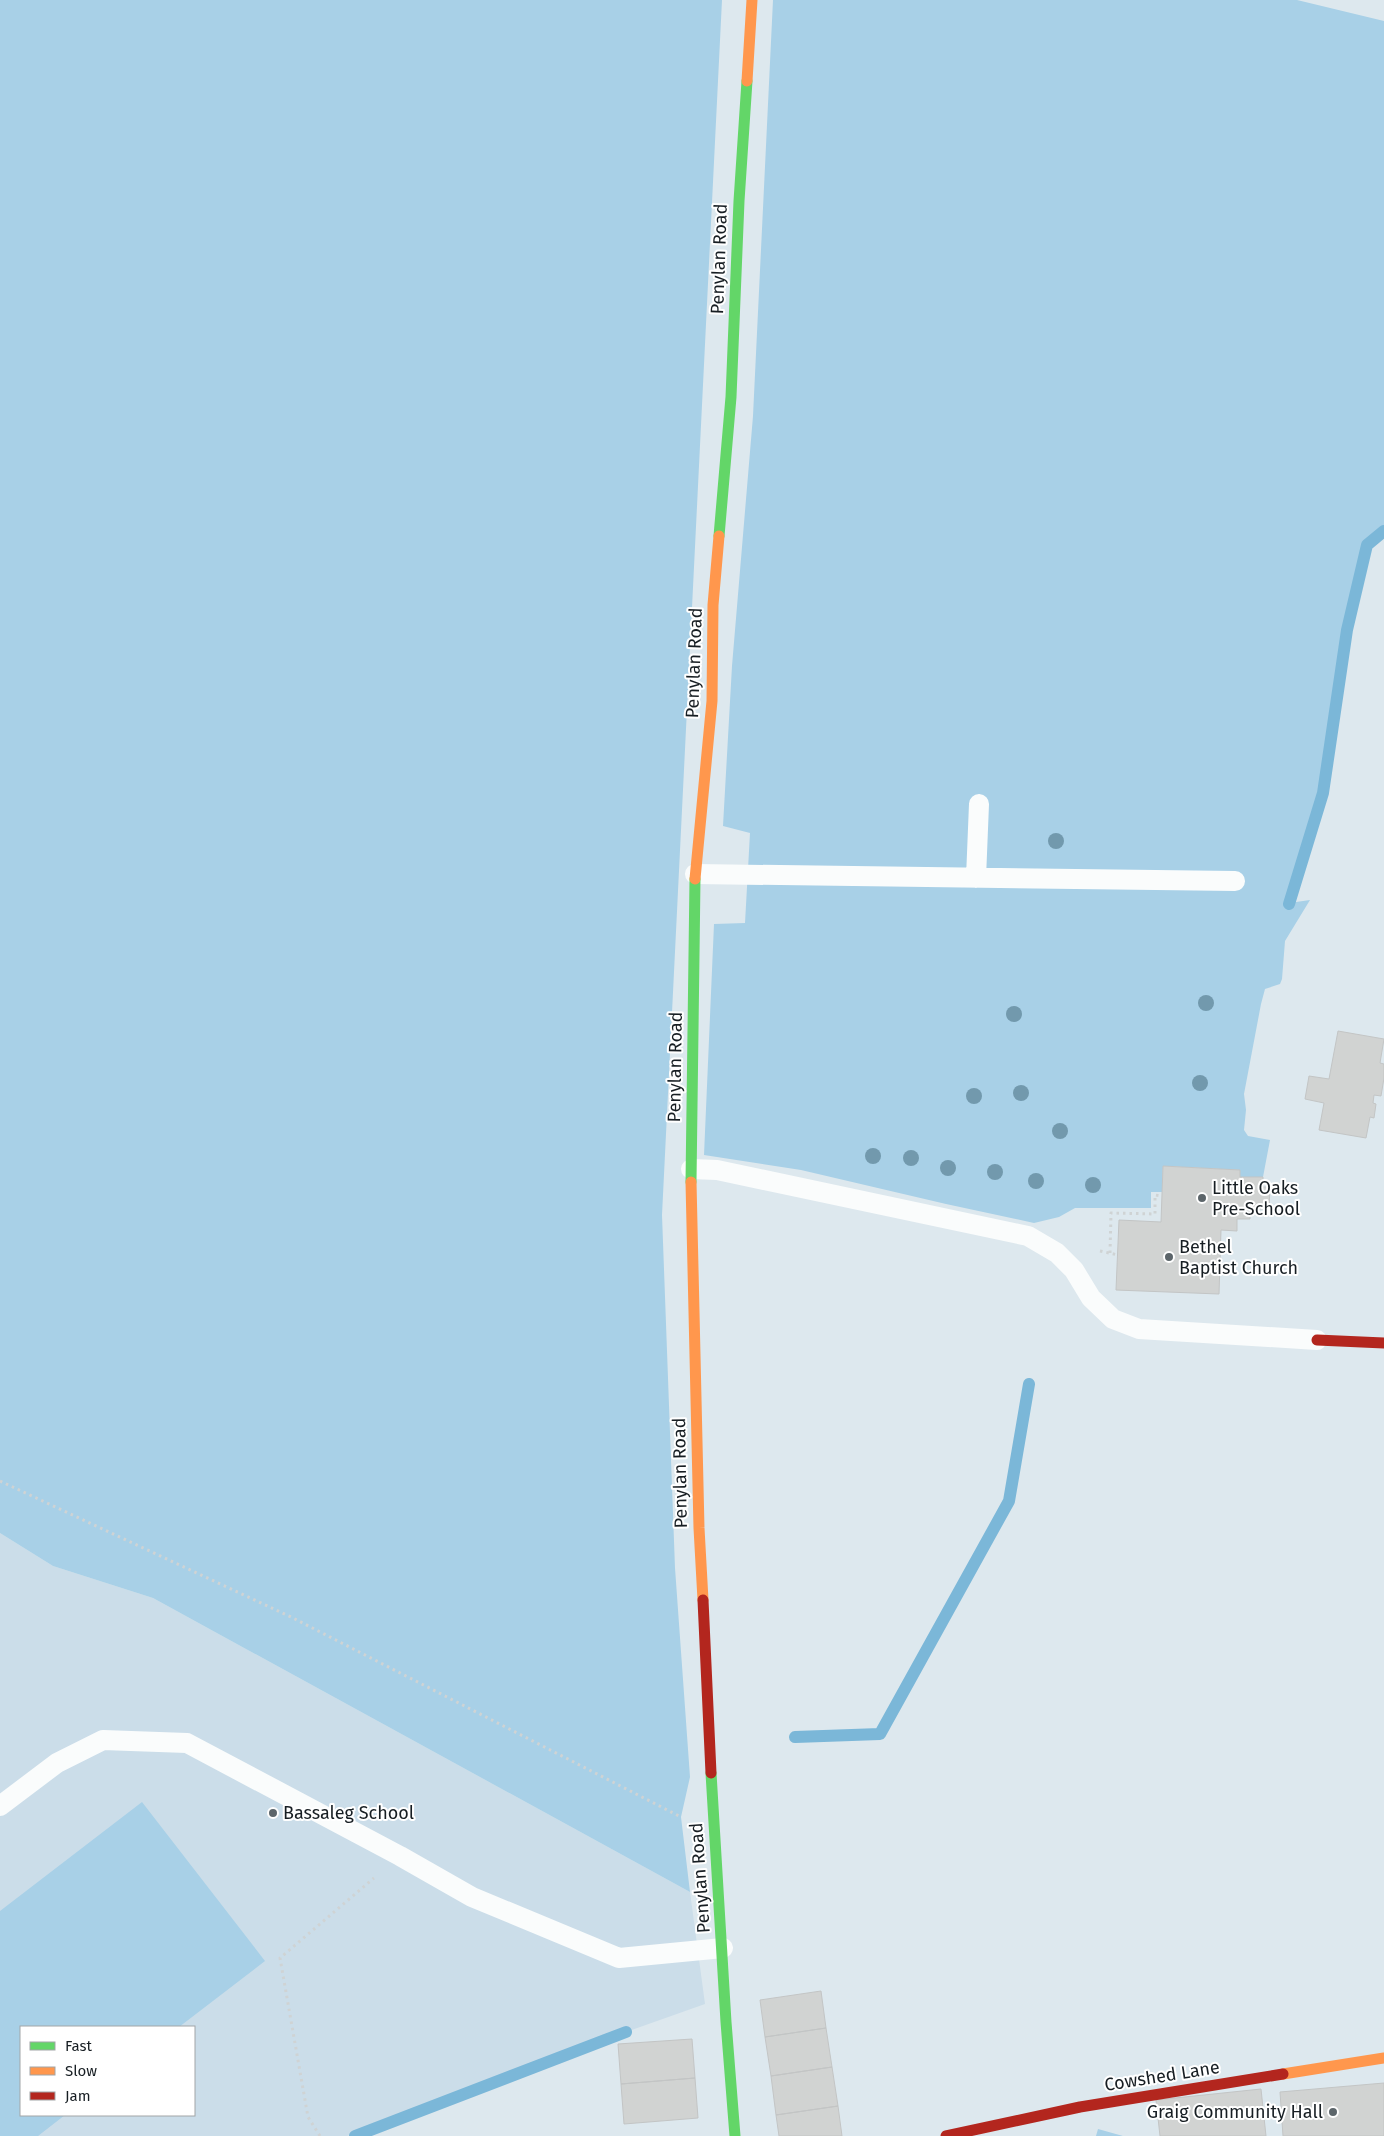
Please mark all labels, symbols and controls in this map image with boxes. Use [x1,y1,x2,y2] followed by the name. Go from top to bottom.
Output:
[706,203,732,315] street label: Penylan Road
[681,607,707,719] street label: Penylan Road
[663,1011,687,1123] street label: Penylan Road
[1212,1177,1300,1220] place label: Little Oaks Pre-School
[1196,1192,1208,1204] marker: Little Oaks Pre-School
[1179,1236,1298,1279] place label: Bethel Baptist Church
[1163,1251,1175,1263] marker: Bethel Baptist Church
[668,1417,692,1529] street label: Penylan Road
[283,1802,414,1824] place label: Bassaleg School
[267,1807,279,1819] marker: Bassaleg School
[685,1822,715,1934] street label: Penylan Road
[20,2026,195,2116] legend
[65,2037,92,2055] text: Fast
[1103,2056,1221,2096] street label: Cowshed Lane
[65,2062,97,2080] text: Slow
[65,2087,91,2105] text: Jam
[1147,2101,1323,2123] place label: Graig Community Hall
[1327,2106,1339,2118] marker: Graig Community Hall

